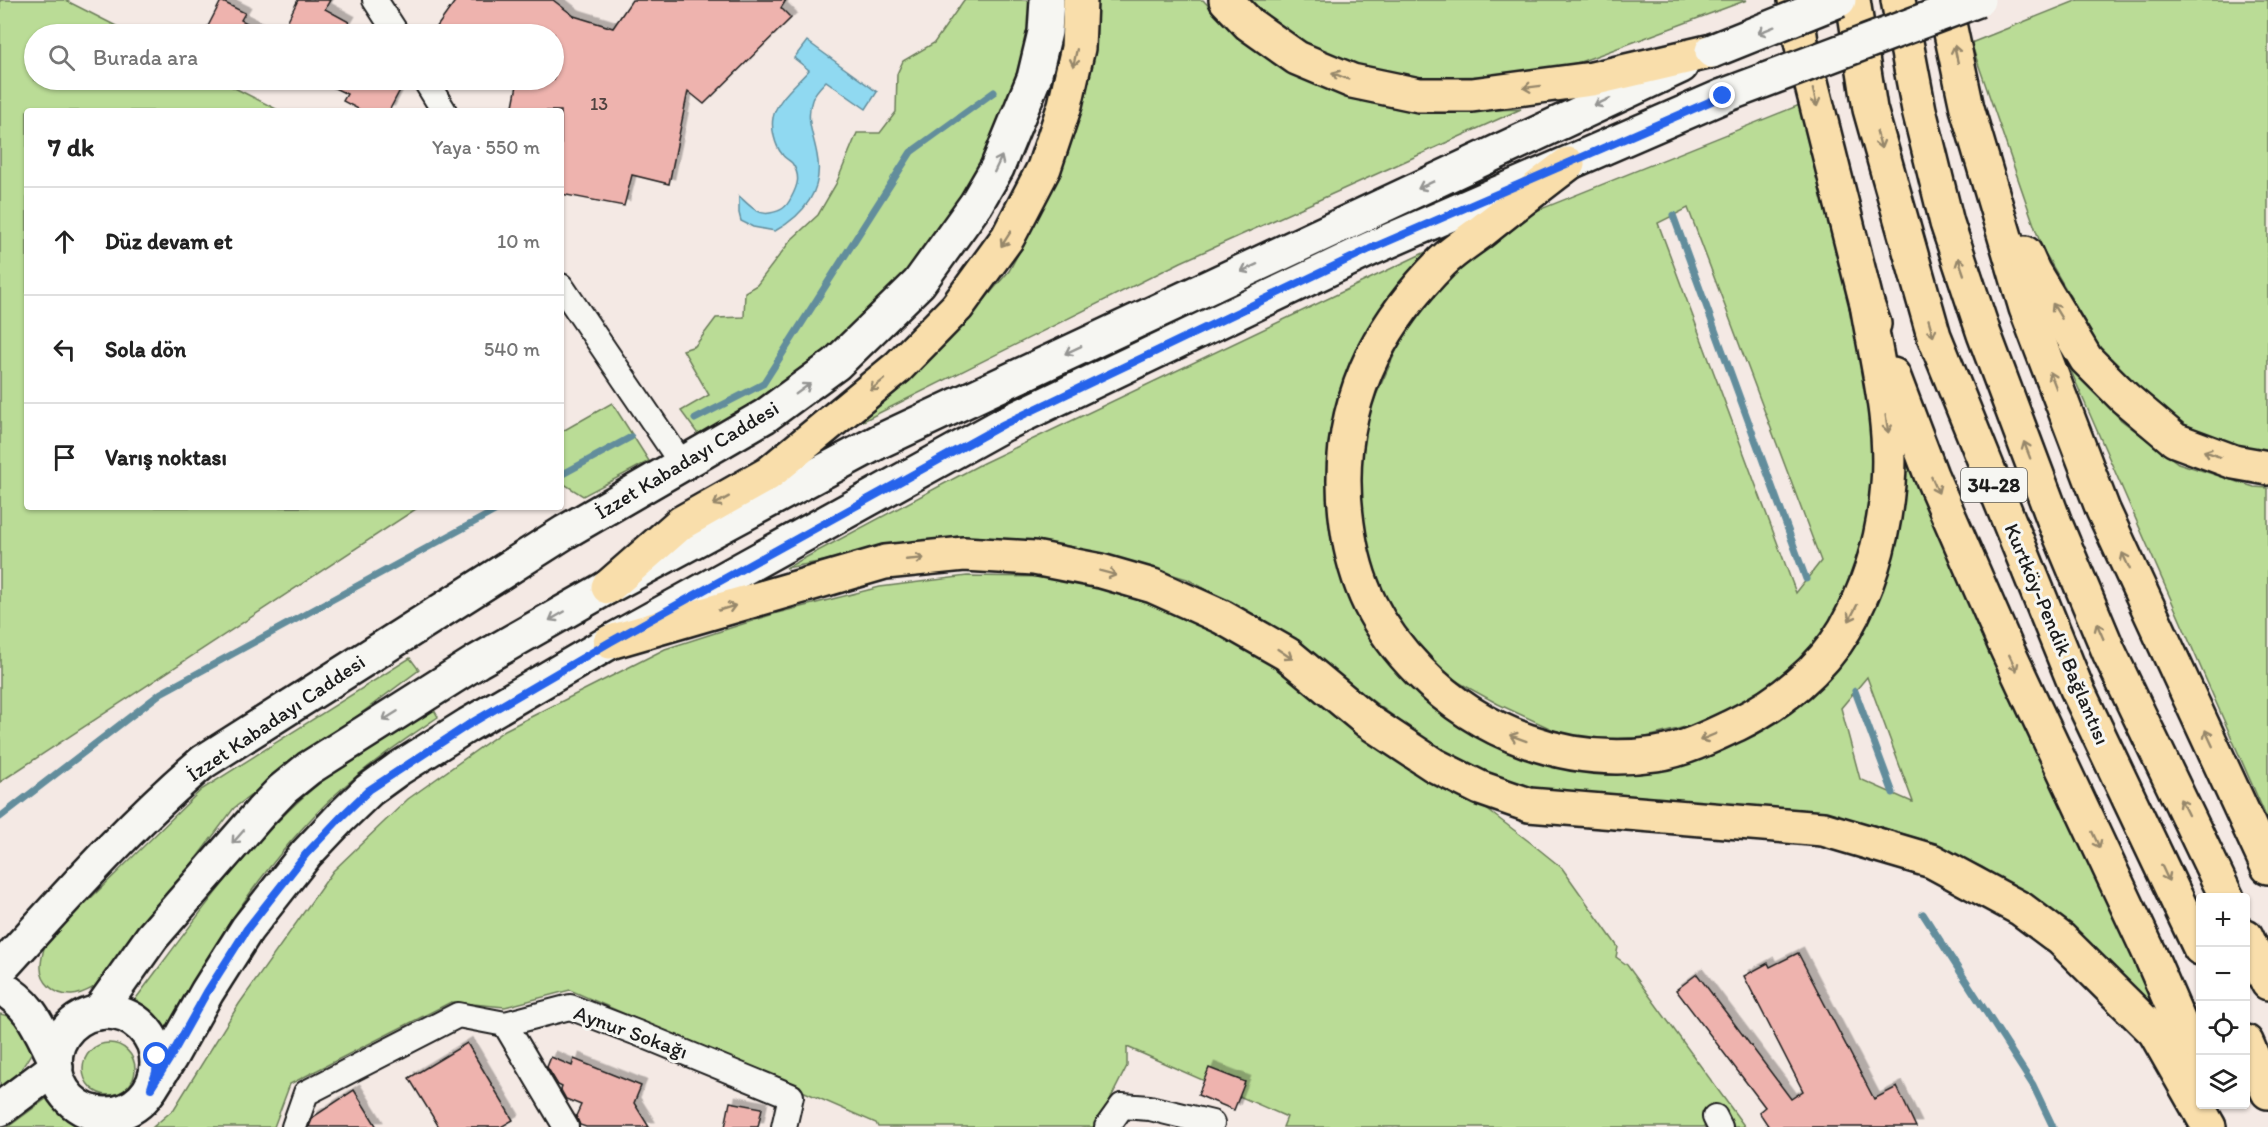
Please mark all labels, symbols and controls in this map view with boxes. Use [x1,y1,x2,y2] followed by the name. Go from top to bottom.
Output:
[24,24,564,90] search box
[1757,25,1775,36] one-way arrow
[45,41,78,74] icon: search
[93,44,198,71] text: Burada ara
[1950,45,1961,64] one-way arrow
[1069,48,1081,67] one-way arrow
[1331,70,1349,81] one-way arrow
[1522,82,1542,93] one-way arrow
[1709,82,1735,108] route end
[1810,88,1822,107] one-way arrow
[590,93,608,115] house number: 13
[1594,97,1612,109] one-way arrow
[1873,130,1885,149] one-way arrow
[48,131,94,163] text: 7 dk
[432,135,540,159] text: Yaya · 550 m
[992,156,1004,174] one-way arrow
[1417,180,1435,192] one-way arrow
[48,225,81,258] icon: ahead
[105,228,232,255] text: Düz devam et
[497,229,540,253] text: 10 m
[999,230,1011,247] one-way arrow
[1955,257,1966,276] one-way arrow
[1241,262,1259,274] one-way arrow
[2050,303,2062,320] one-way arrow
[1926,318,1937,337] one-way arrow
[48,333,81,366] icon: left
[105,336,186,363] text: Sola dön
[484,337,540,361] text: 540 m
[1064,345,1082,357] one-way arrow
[2047,371,2058,390] one-way arrow
[870,378,886,391] one-way arrow
[795,383,811,395] one-way arrow
[590,395,783,524] street label: İzzet Kabadayı Caddesi
[1882,414,1893,433] one-way arrow
[48,441,81,474] icon: arrive
[2021,441,2032,460] one-way arrow
[105,444,227,471] text: Varış noktası
[2203,447,2221,458] one-way arrow
[1961,468,2027,502] road number: 34-28
[1929,475,1941,493] one-way arrow
[713,495,730,507] one-way arrow
[1999,519,2115,748] street label: Kurtköy-Pendik Bağlantısı
[2120,552,2132,570] one-way arrow
[904,553,924,564] one-way arrow
[1098,568,1117,580] one-way arrow
[717,602,736,613] one-way arrow
[1846,604,1858,622] one-way arrow
[549,610,566,622] one-way arrow
[2094,622,2105,640] one-way arrow
[1276,648,1292,660] one-way arrow
[182,649,370,787] street label: İzzet Kabadayı Caddesi
[2008,653,2020,671] one-way arrow
[382,711,399,723] one-way arrow
[2202,729,2214,747] one-way arrow
[1509,731,1528,742] one-way arrow
[1699,732,1718,743] one-way arrow
[2177,798,2189,816] one-way arrow
[231,829,245,844] one-way arrow
[2090,830,2102,848] one-way arrow
[2160,864,2172,882] one-way arrow
[2196,893,2250,1109] map controls
[2196,893,2250,947] button: +
[2196,947,2250,1001] button: −
[571,999,691,1064] street label: Aynur Sokağı
[2196,1001,2250,1055] button: locate
[143,1042,169,1068] route start
[2196,1055,2250,1109] button: layers

